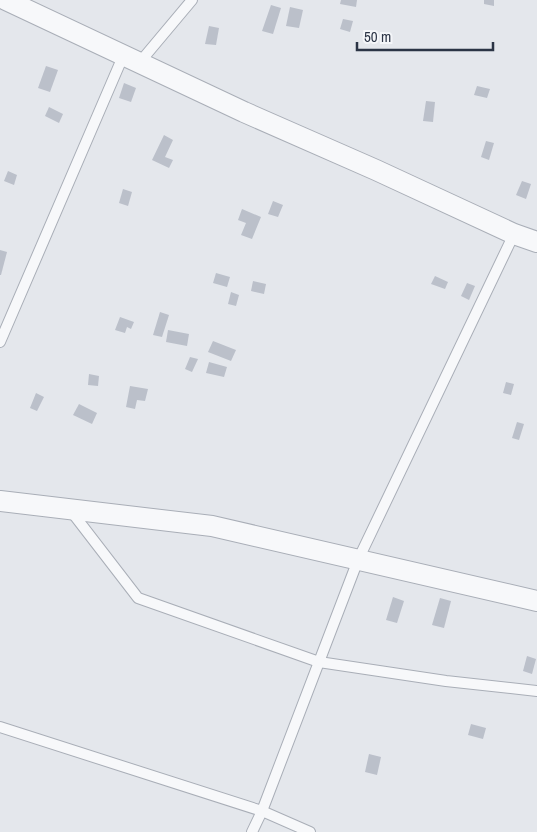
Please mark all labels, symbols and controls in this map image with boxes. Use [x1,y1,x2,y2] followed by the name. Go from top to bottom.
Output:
[357,20,493,52] scale bar
[364,26,391,47] text: 50 m

